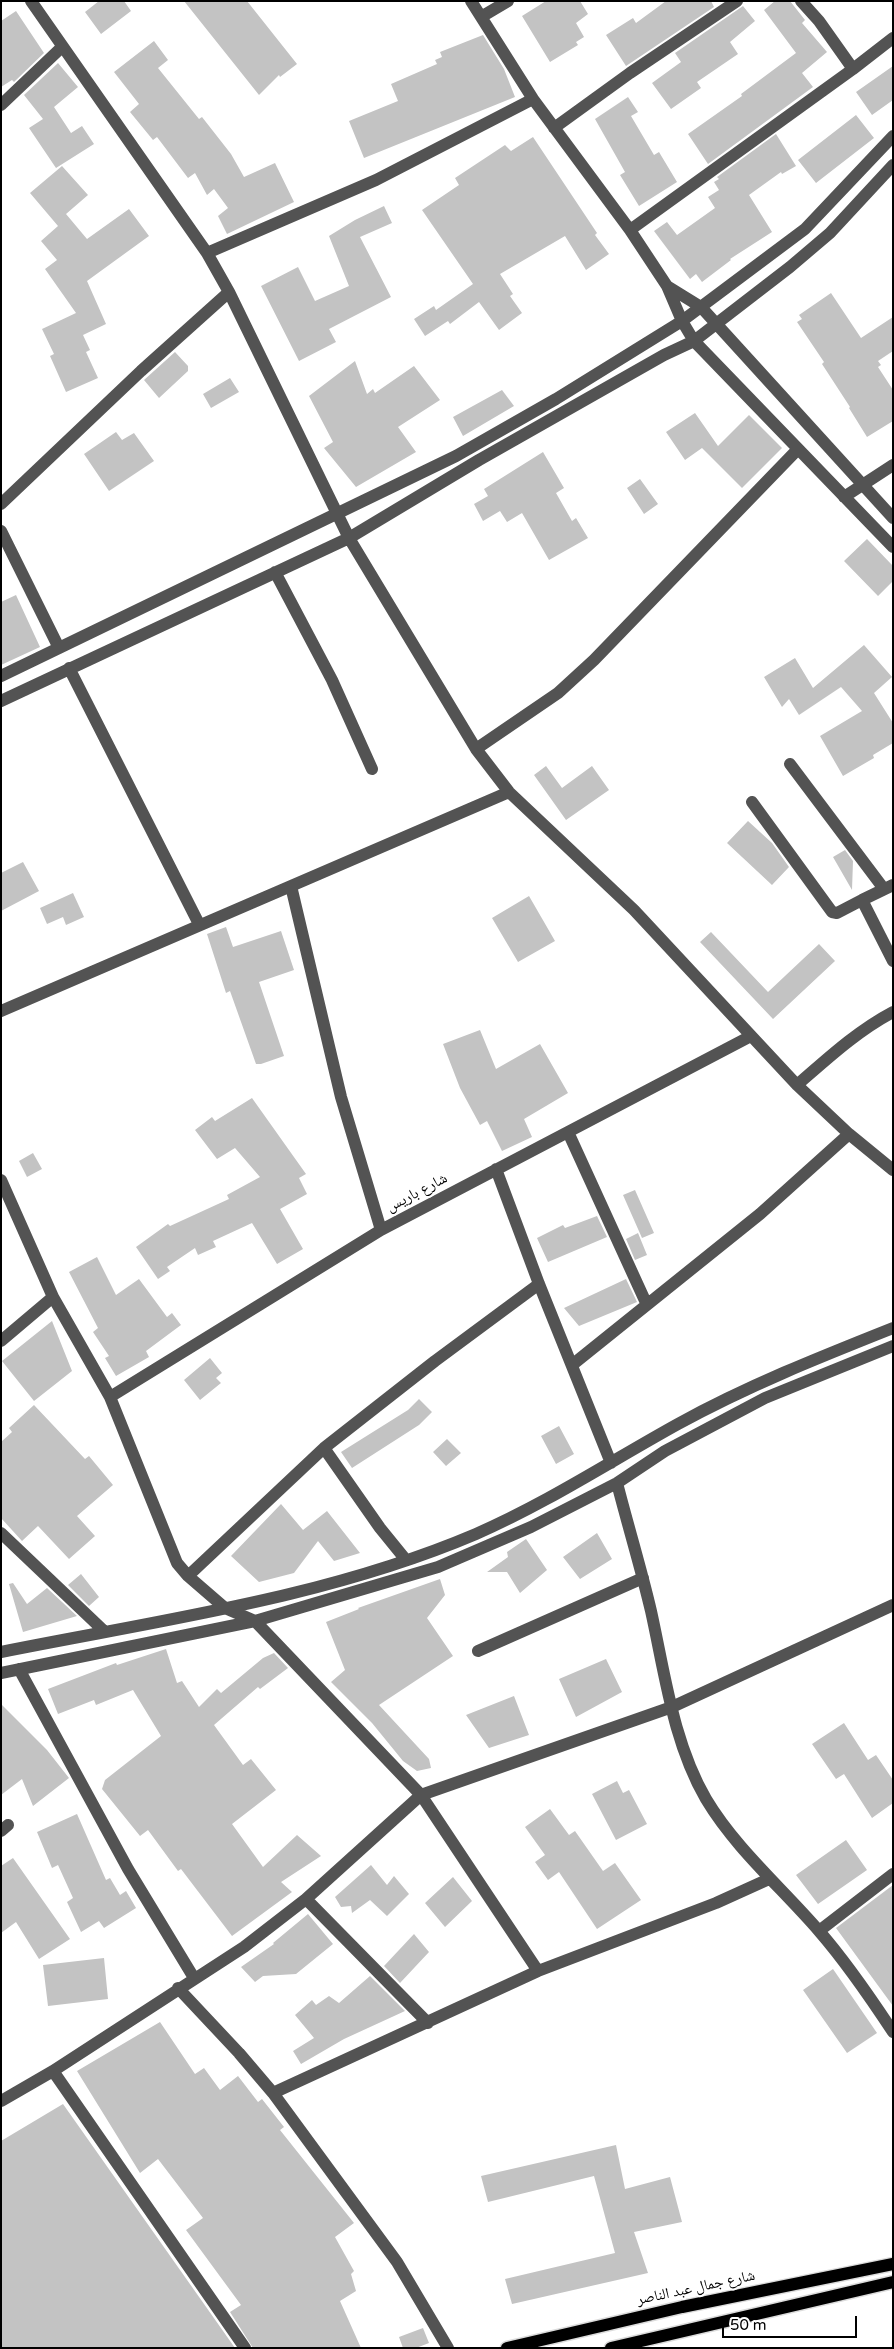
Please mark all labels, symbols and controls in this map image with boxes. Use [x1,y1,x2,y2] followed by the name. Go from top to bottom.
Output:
[383,1169,451,1217] street label: شارع باريس
[635,2267,757,2309] street label: شارع جمال عبد الناصر
[724,2306,859,2338] scale bar
[730,2316,767,2334] text: 50 m

